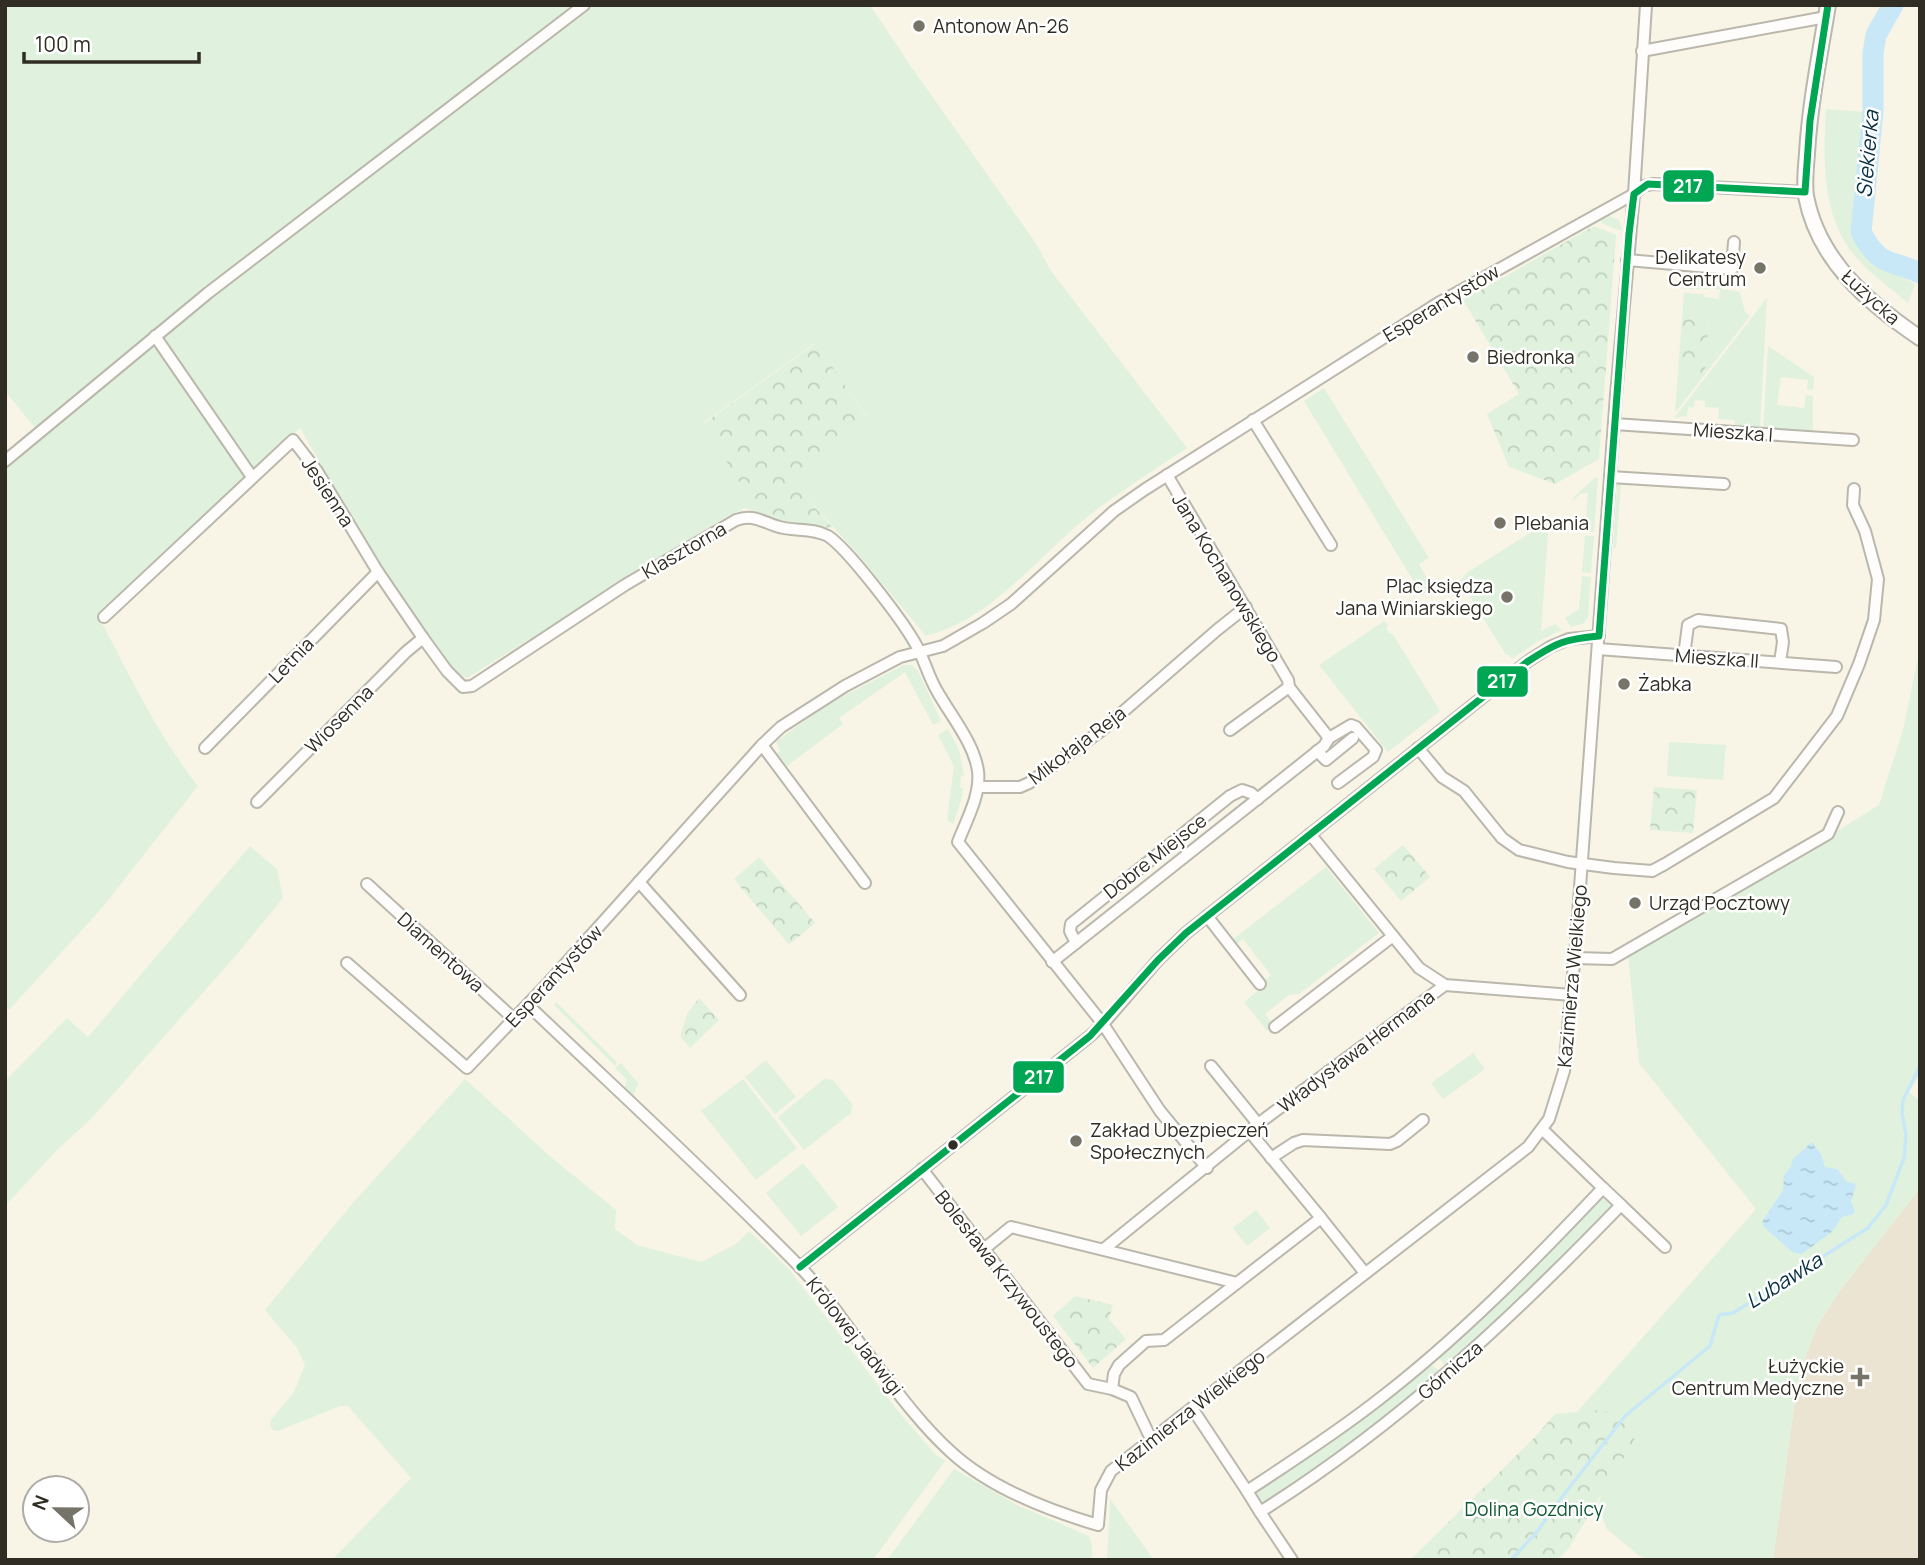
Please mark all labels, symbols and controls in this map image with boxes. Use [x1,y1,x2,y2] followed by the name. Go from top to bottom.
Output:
[933,13,1069,39] place label: Antonow An-26
[911,18,927,34] marker: Antonow An-26
[24,21,200,65] scale bar
[35,30,91,58] text: 100 m
[1849,108,1885,199] water label: Siekierka
[1662,169,1715,203] line badge: 217
[1673,173,1703,199] text: 217
[1655,244,1746,292] place label: Delikatesy Centrum
[1378,258,1504,348] street label: Esperantystów
[1752,260,1768,276] marker: Delikatesy Centrum
[1836,264,1906,330] street label: Łużycka
[1487,344,1575,370] place label: Biedronka
[1465,349,1481,365] marker: Biedronka
[1692,416,1774,448] street label: Mieszka I
[296,452,360,532] street label: Jesienna
[1166,489,1288,667] street label: Jana Kochanowskiego
[1514,510,1589,536] place label: Plebania
[637,515,731,585] street label: Klasztorna
[1492,515,1508,531] marker: Plebania
[1336,573,1493,621] place label: Plac księdza Jana Winiarskiego
[1499,589,1515,605] marker: Plac księdza Jana Winiarskiego
[263,631,319,689] street label: Letnia
[1674,642,1760,674] street label: Mieszka II
[1476,665,1529,698] line badge: 217
[1487,668,1517,694] text: 217
[1638,671,1691,697] place label: Żabka
[1616,676,1632,692] marker: Żabka
[299,679,379,759] street label: Wiosenna
[1023,700,1131,790] street label: Mikołaja Reja
[1098,807,1212,905] street label: Dobre Miejsce
[1551,883,1593,1069] street label: Kazimierza Wielkiego
[1649,890,1790,916] place label: Urząd Pocztowy
[1627,895,1643,911] marker: Urząd Pocztowy
[392,906,490,998] street label: Diamentowa
[500,919,609,1033] street label: Esperantystów
[1272,983,1440,1119] street label: Władysława Hermana
[1012,1060,1065,1094] line badge: 217
[1024,1064,1054,1090] text: 217
[1090,1117,1269,1165] place label: Zakład Ubezpieczeń Społecznych
[1068,1133,1084,1149] marker: Zakład Ubezpieczeń Społecznych
[946,1138,960,1152] unlabelled marker
[929,1185,1085,1373] street label: Bolesława Krzywoustego
[1740,1245,1828,1315] water label: Lubawka
[801,1271,909,1401] street label: Królowej Jadwigi
[1412,1335,1488,1405] street label: Górnicza
[1110,1343,1270,1477] street label: Kazimierza Wielkiego
[1672,1353,1844,1401] place label: Łużyckie Centrum Medyczne
[1850,1367,1870,1387] marker: Łużyckie Centrum Medyczne
[21,1474,91,1544] north arrow
[26,1491,55,1514] text: N
[1464,1496,1604,1522] park label: Dolina Gozdnicy

